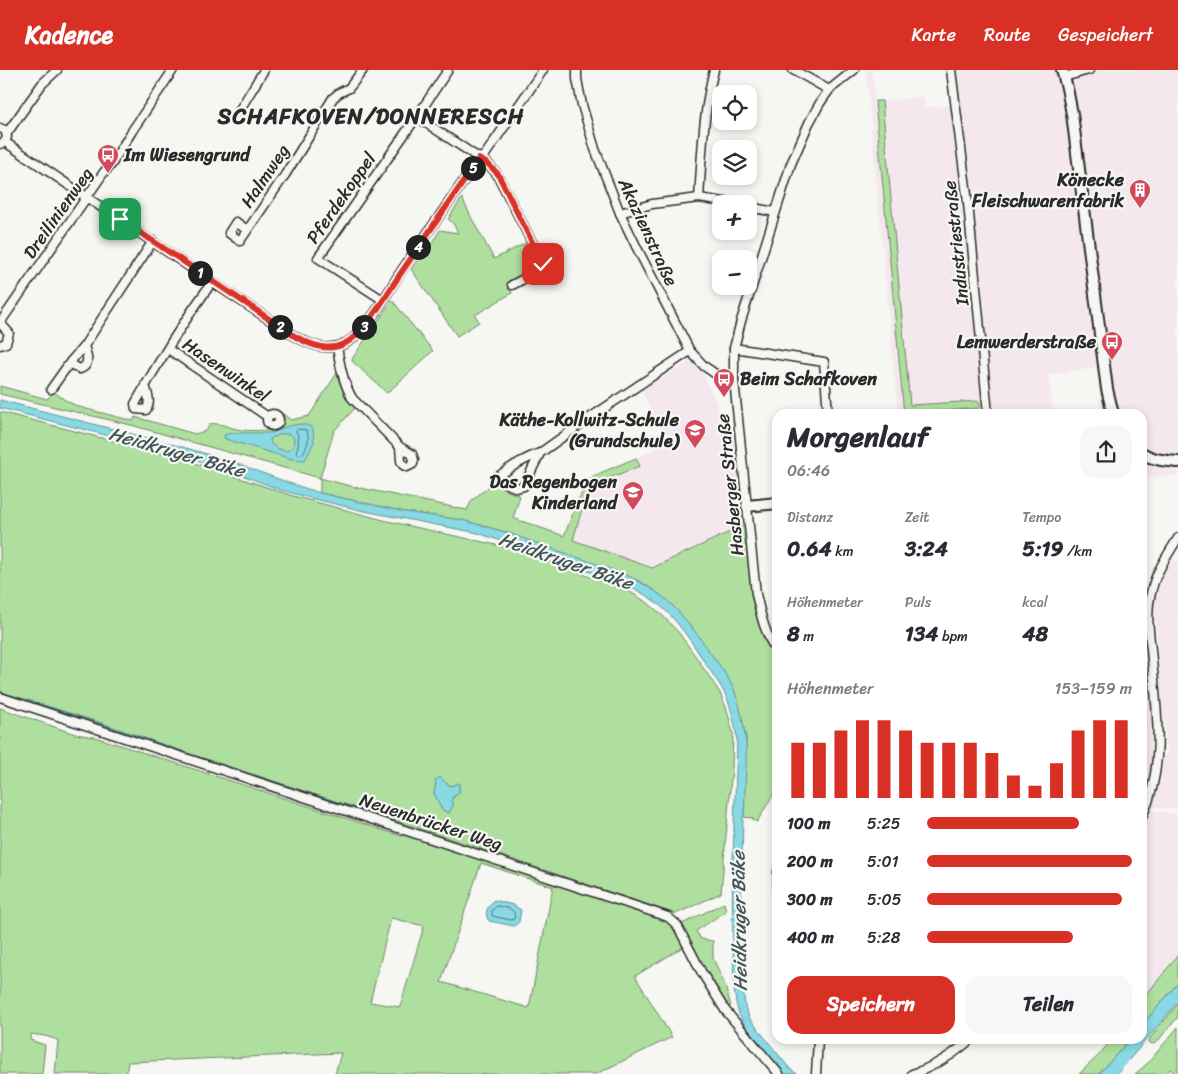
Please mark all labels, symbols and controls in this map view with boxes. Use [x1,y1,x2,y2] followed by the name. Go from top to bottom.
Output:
[25,14,113,56] text: Kadence
[911,19,956,51] text: Karte
[984,19,1030,51] text: Route
[1058,19,1153,51] text: Gespeichert
[712,85,757,295] map controls
[712,85,757,130] button: locate
[217,97,524,136] district label: SCHAFKOVEN/DONNERESCH
[232,137,298,215] street label: Halmweg
[123,139,251,171] place label: Im Wiesengrund
[712,140,757,185] button: layers
[96,143,120,174] bus stop icon: Im Wiesengrund
[297,145,385,251] street label: Pferdekoppel
[460,156,486,180] pin: 5
[469,156,478,181] text: 5
[14,160,102,266] street label: Dreilinienweg
[971,164,1125,217] place label: Könecke Fleischwarenfabrik
[608,171,687,292] street label: Akazienstraße
[1128,178,1152,209] building icon: Könecke Fleischwarenfabrik
[934,179,979,308] street label: Industriestraße
[712,195,757,240] button: +
[99,198,141,240] pin
[106,205,134,233] icon: arrive
[406,234,430,260] pin: 4
[414,235,423,260] text: 4
[522,243,564,285] pin
[529,250,557,278] icon: check
[712,250,757,295] button: −
[188,260,212,286] pin: 1
[197,261,204,286] text: 1
[268,314,292,340] pin: 2
[352,314,376,340] pin: 3
[276,315,285,340] text: 2
[361,315,368,340] text: 3
[957,326,1097,358] place label: Lemwerderstraße
[176,329,277,412] street label: Hasenwinkel
[1100,330,1124,361] bus stop icon: Lemwerderstraße
[740,363,877,395] place label: Beim Schafkoven
[712,367,736,398] bus stop icon: Beim Schafkoven
[499,404,681,457] place label: Käthe-Kollwitz-Schule (Grundschule)
[707,412,753,558] street label: Hasberger Straße
[787,412,929,461] text: Morgenlauf
[105,417,251,488] water label: Heidkruger Bäke
[683,418,707,449] school or university icon: Käthe-Kollwitz-Schule (Grundschule)
[1080,426,1132,478] button: share
[787,456,830,485] text: 06:46
[489,466,619,519] place label: Das Regenbogen Kinderland
[621,480,645,511] school or university icon: Das Regenbogen Kinderland
[787,505,833,530] text: Distanz
[905,505,929,530] text: Zeit
[1022,505,1061,530] text: Tempo
[494,523,640,600] water label: Heidkruger Bäke
[787,530,832,568] text: 0.64
[905,530,948,568] text: 3:24
[1022,530,1063,568] text: 5:19
[832,539,854,564] text: km
[1063,539,1092,564] text: /km
[787,590,863,615] text: Höhenmeter
[905,590,931,615] text: Puls
[1022,590,1048,615] text: kcal
[787,615,800,653] text: 8
[905,615,938,653] text: 134
[1022,615,1048,653] text: 48
[800,624,814,649] text: m
[938,624,968,649] text: bpm
[787,674,873,703] text: Höhenmeter
[1055,674,1132,703] text: 153–159 m
[355,784,507,860] street label: Neuenbrücker Weg
[787,809,831,838] text: 100 m
[867,809,901,838] text: 5:25
[787,847,833,876] text: 200 m
[867,847,899,876] text: 5:01
[721,848,757,991] water label: Heidkruger Bäke
[787,885,832,914] text: 300 m
[867,885,902,914] text: 5:05
[787,923,834,952] text: 400 m
[867,923,901,952] text: 5:28
[787,976,955,1034] button: Speichern
[965,976,1132,1034] button: Teilen

